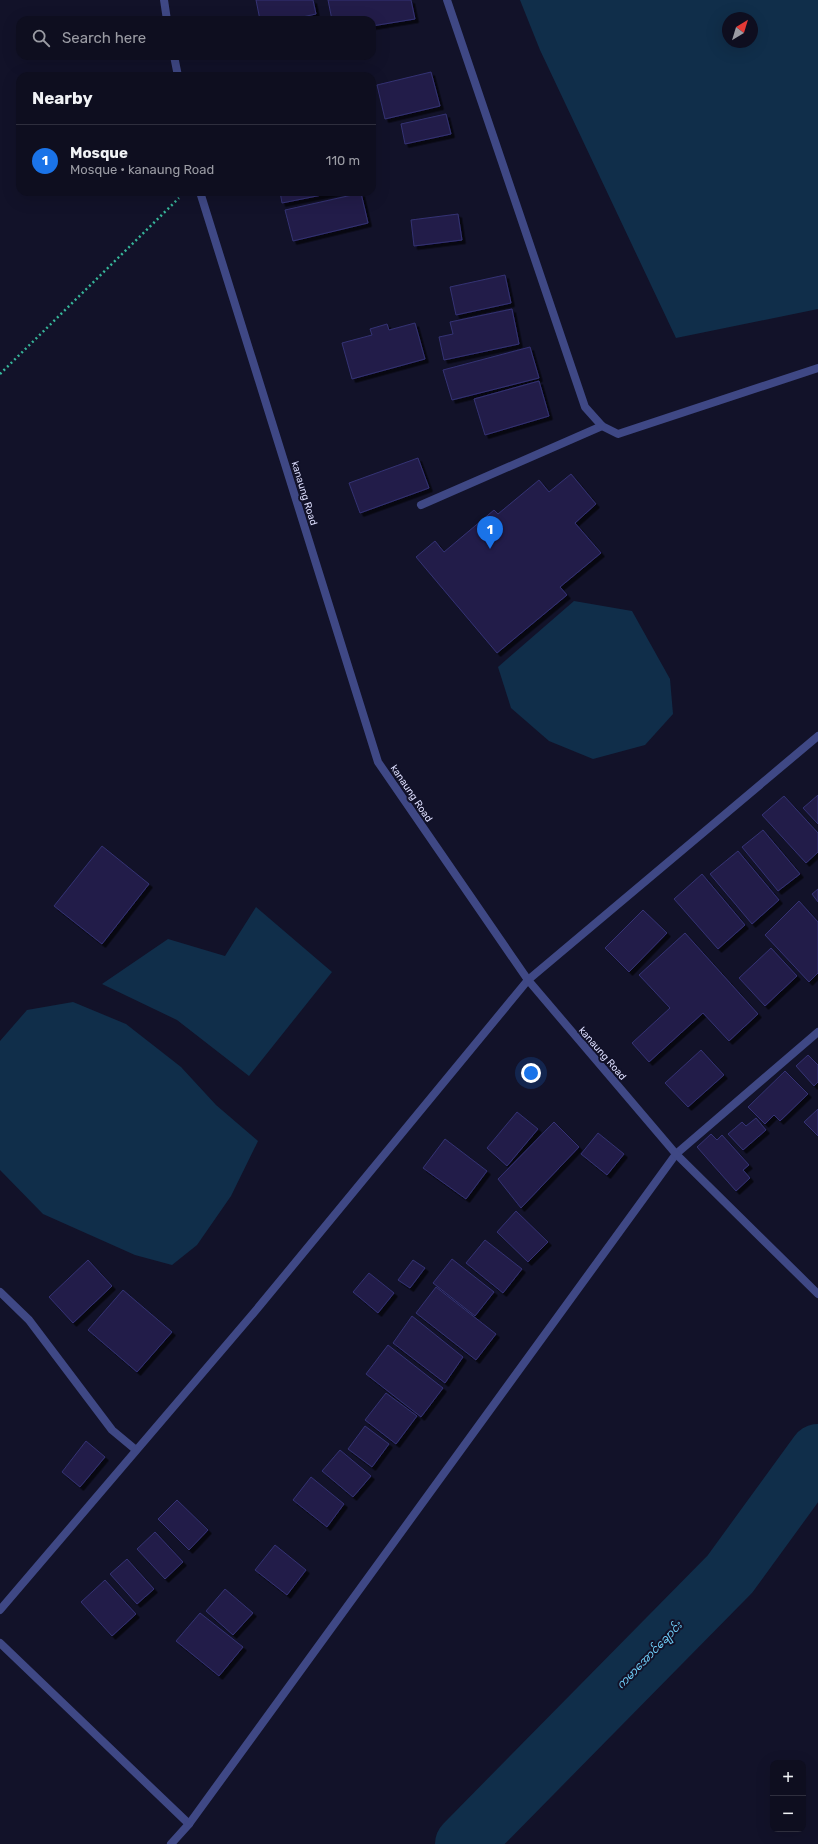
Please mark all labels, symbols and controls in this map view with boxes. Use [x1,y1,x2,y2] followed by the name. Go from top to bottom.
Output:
[722,12,758,48] north arrow
[16,16,376,60] search box
[30,27,52,49] icon: search
[62,29,146,47] text: Search here
[32,88,93,108] text: Nearby
[70,144,128,162] text: Mosque
[42,153,48,168] text: 1
[326,153,360,168] text: 110 m
[70,162,214,177] text: Mosque · kanaung Road
[289,460,319,527] street label: kanaung Road
[477,516,503,549] pin: 1
[388,763,435,824] street label: kanaung Road
[576,1025,629,1083] street label: kanaung Road
[521,1063,541,1083] your location
[612,1617,688,1694] water label: ကမာအောင်ချောင်း
[770,1760,806,1832] map controls
[770,1760,806,1796] button: +
[770,1796,806,1832] button: −

